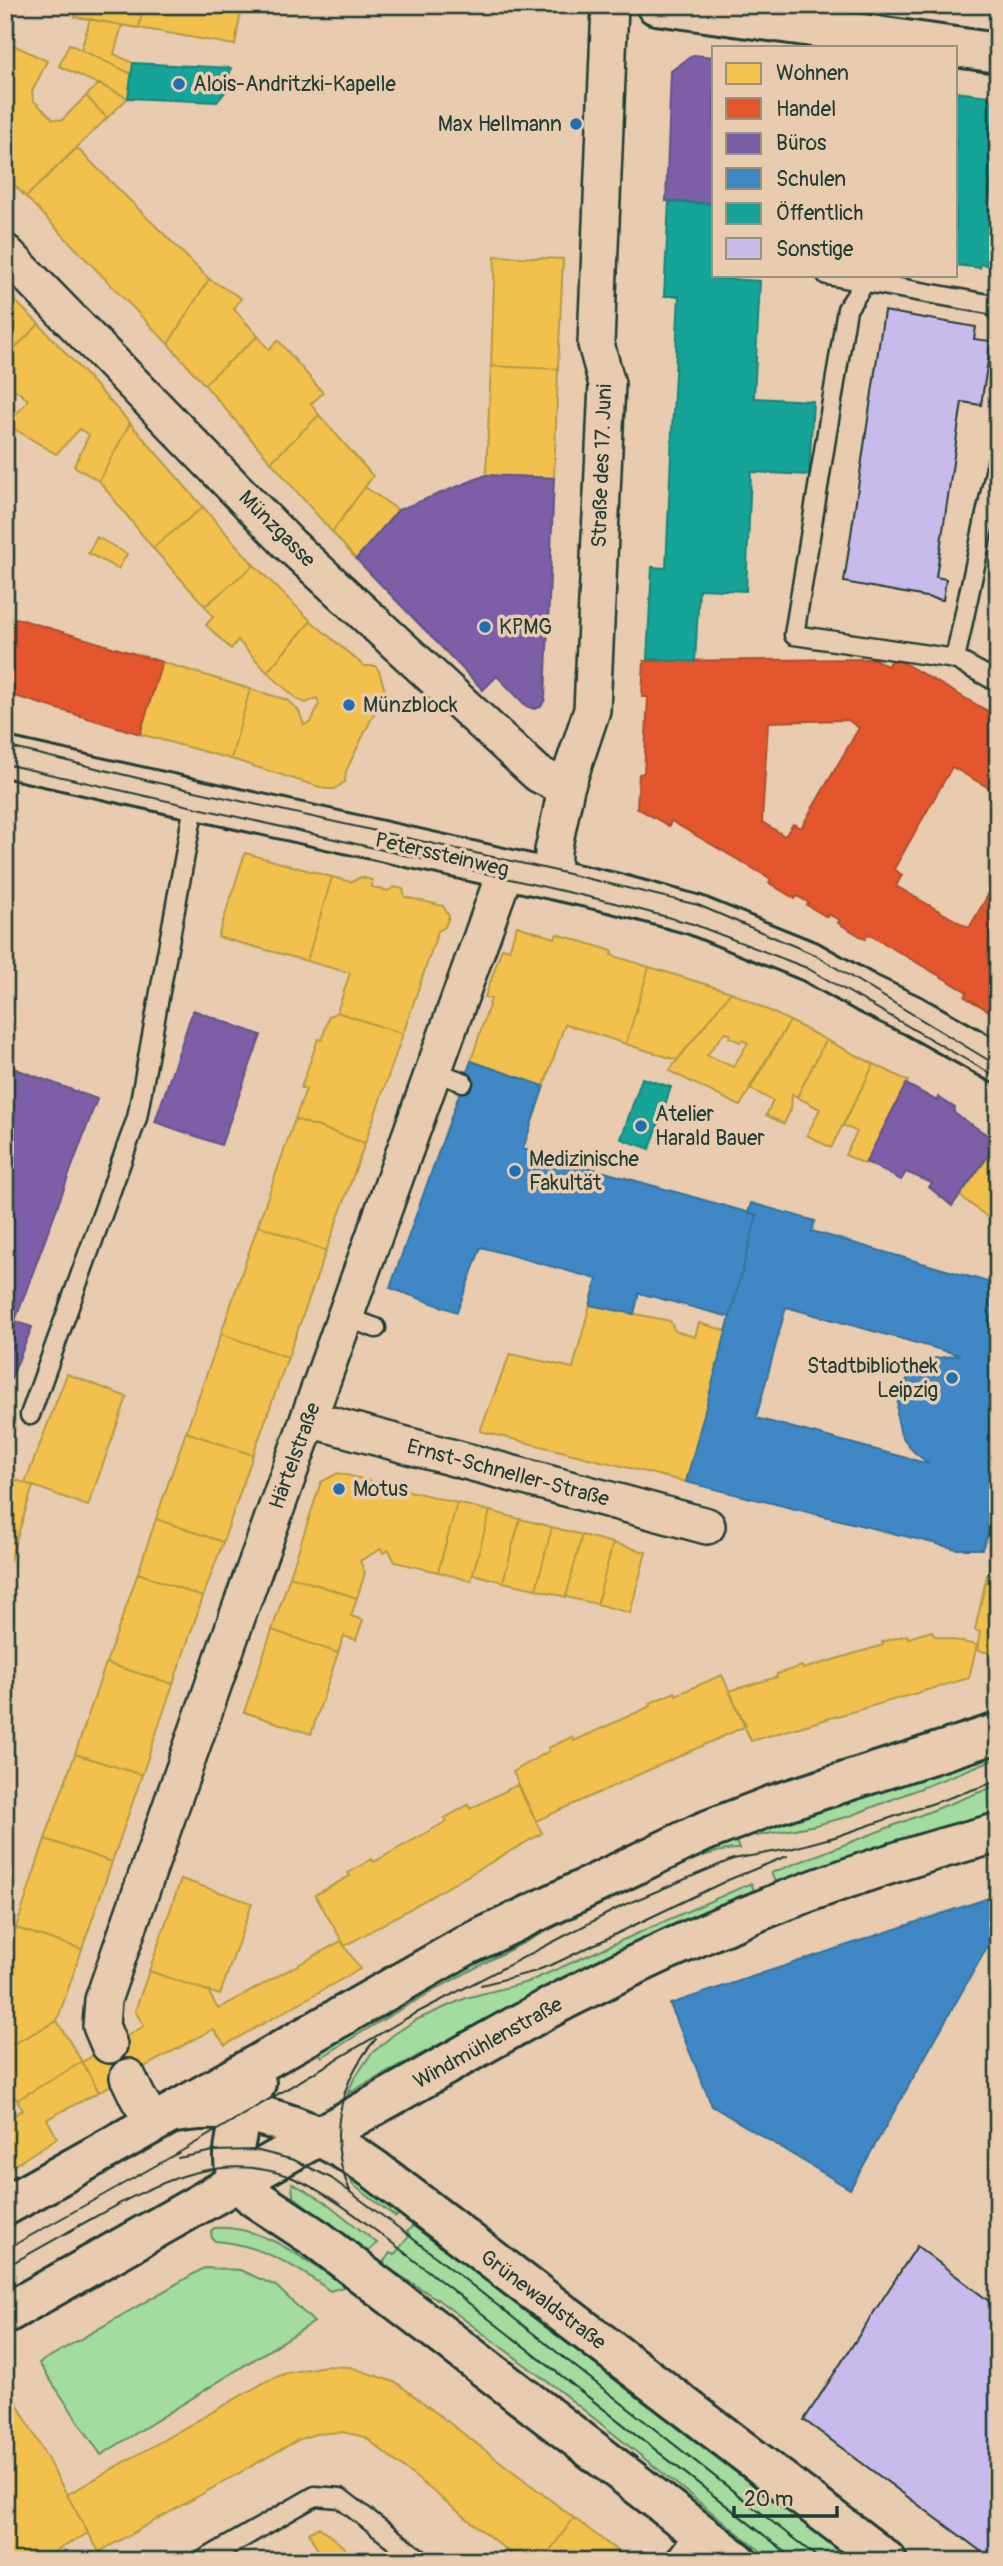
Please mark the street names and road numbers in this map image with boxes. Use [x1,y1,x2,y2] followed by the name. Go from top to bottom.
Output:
[586,383,618,548] street label: Straße des 17. Juni
[233,485,322,574] street label: Münzgasse
[373,827,511,883] street label: Peterssteinweg
[263,1398,327,1513] street label: Härtelstraße
[404,1433,613,1513] street label: Ernst-Schneller-Straße
[409,1991,568,2095] street label: Windmühlenstraße
[475,2244,612,2357] street label: Grünewaldstraße

